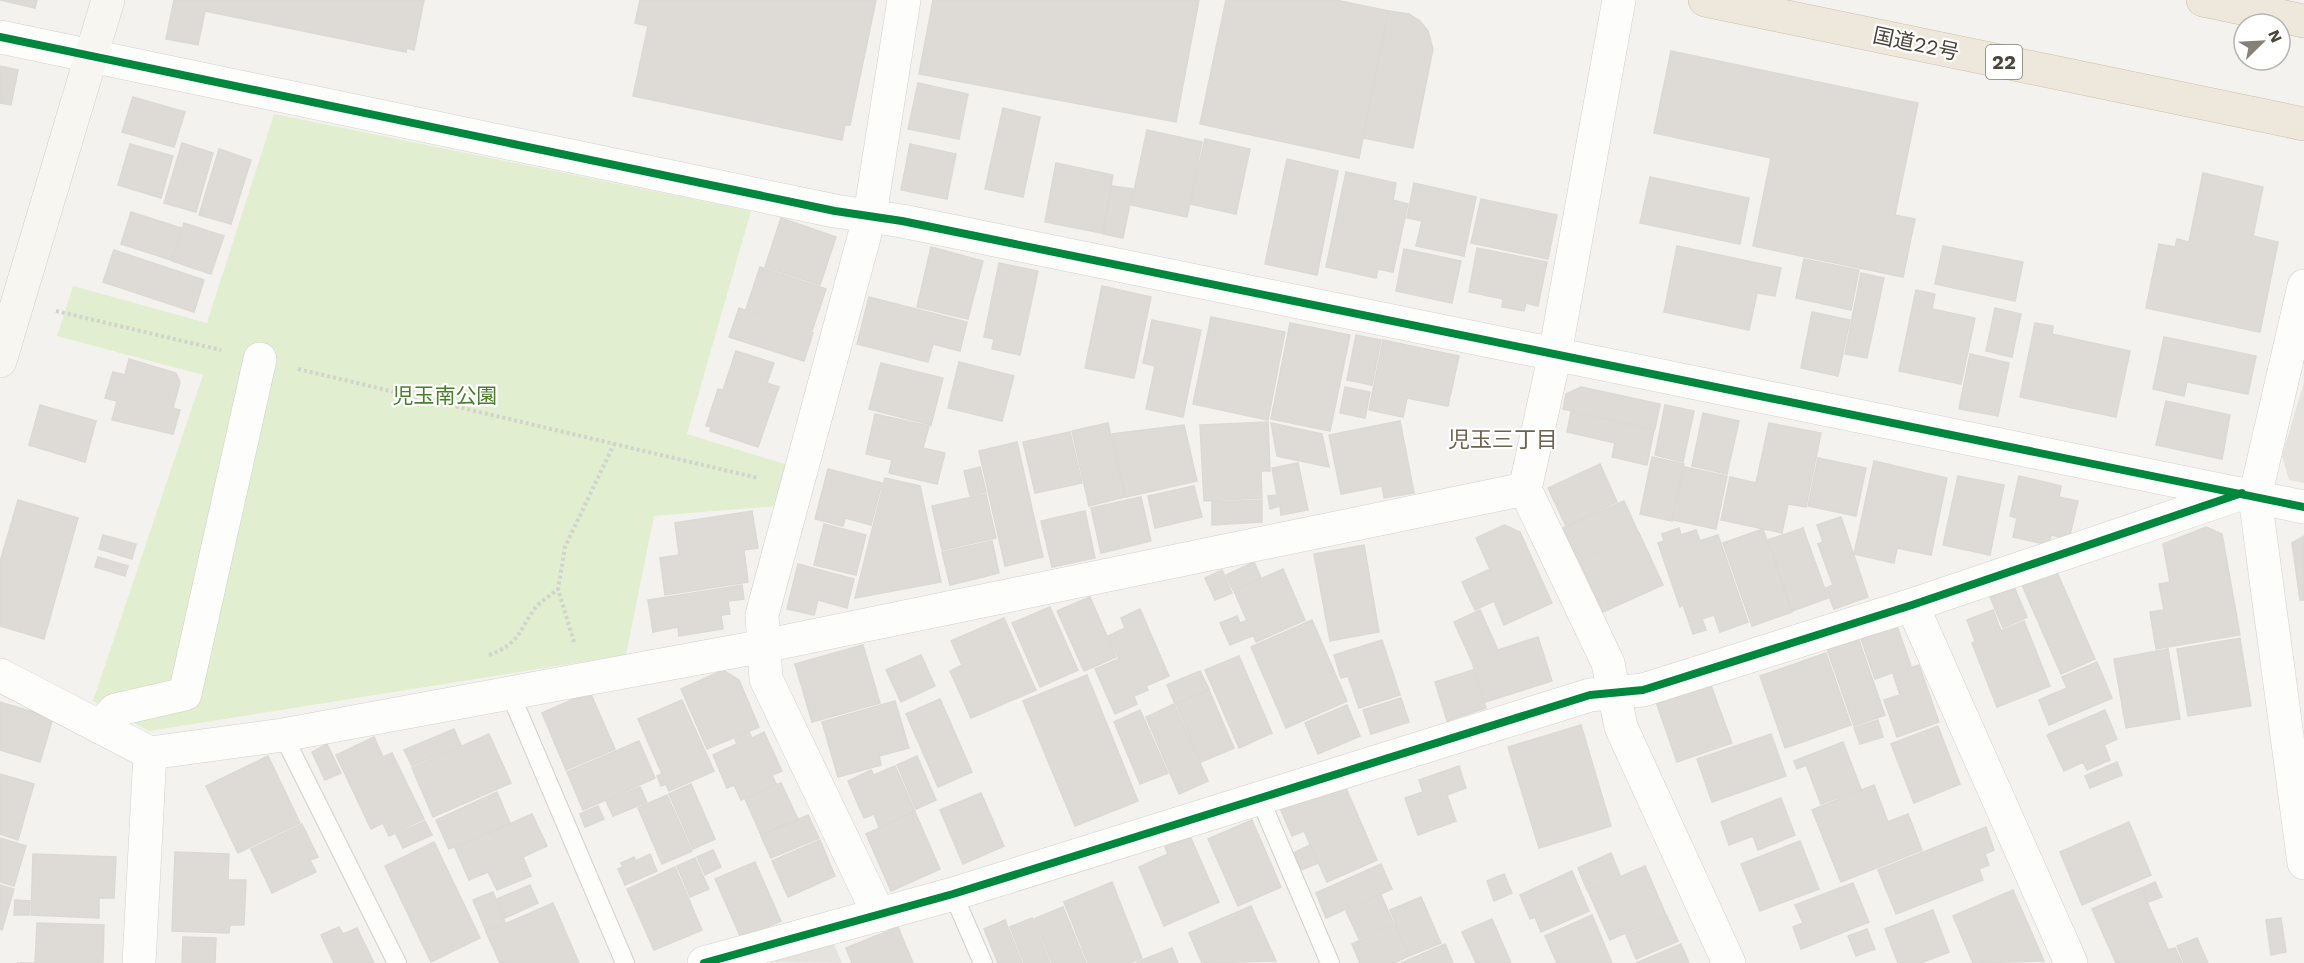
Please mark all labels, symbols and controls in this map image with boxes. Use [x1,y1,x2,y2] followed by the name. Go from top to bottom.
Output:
[2232,12,2292,72] north arrow
[1871,22,1961,65] street label: 国道22号
[2264,27,2286,45] text: N
[1986,45,2022,79] road number: 22
[393,383,498,408] park label: 児玉南公園
[1448,427,1558,452] district label: 児玉三丁目

